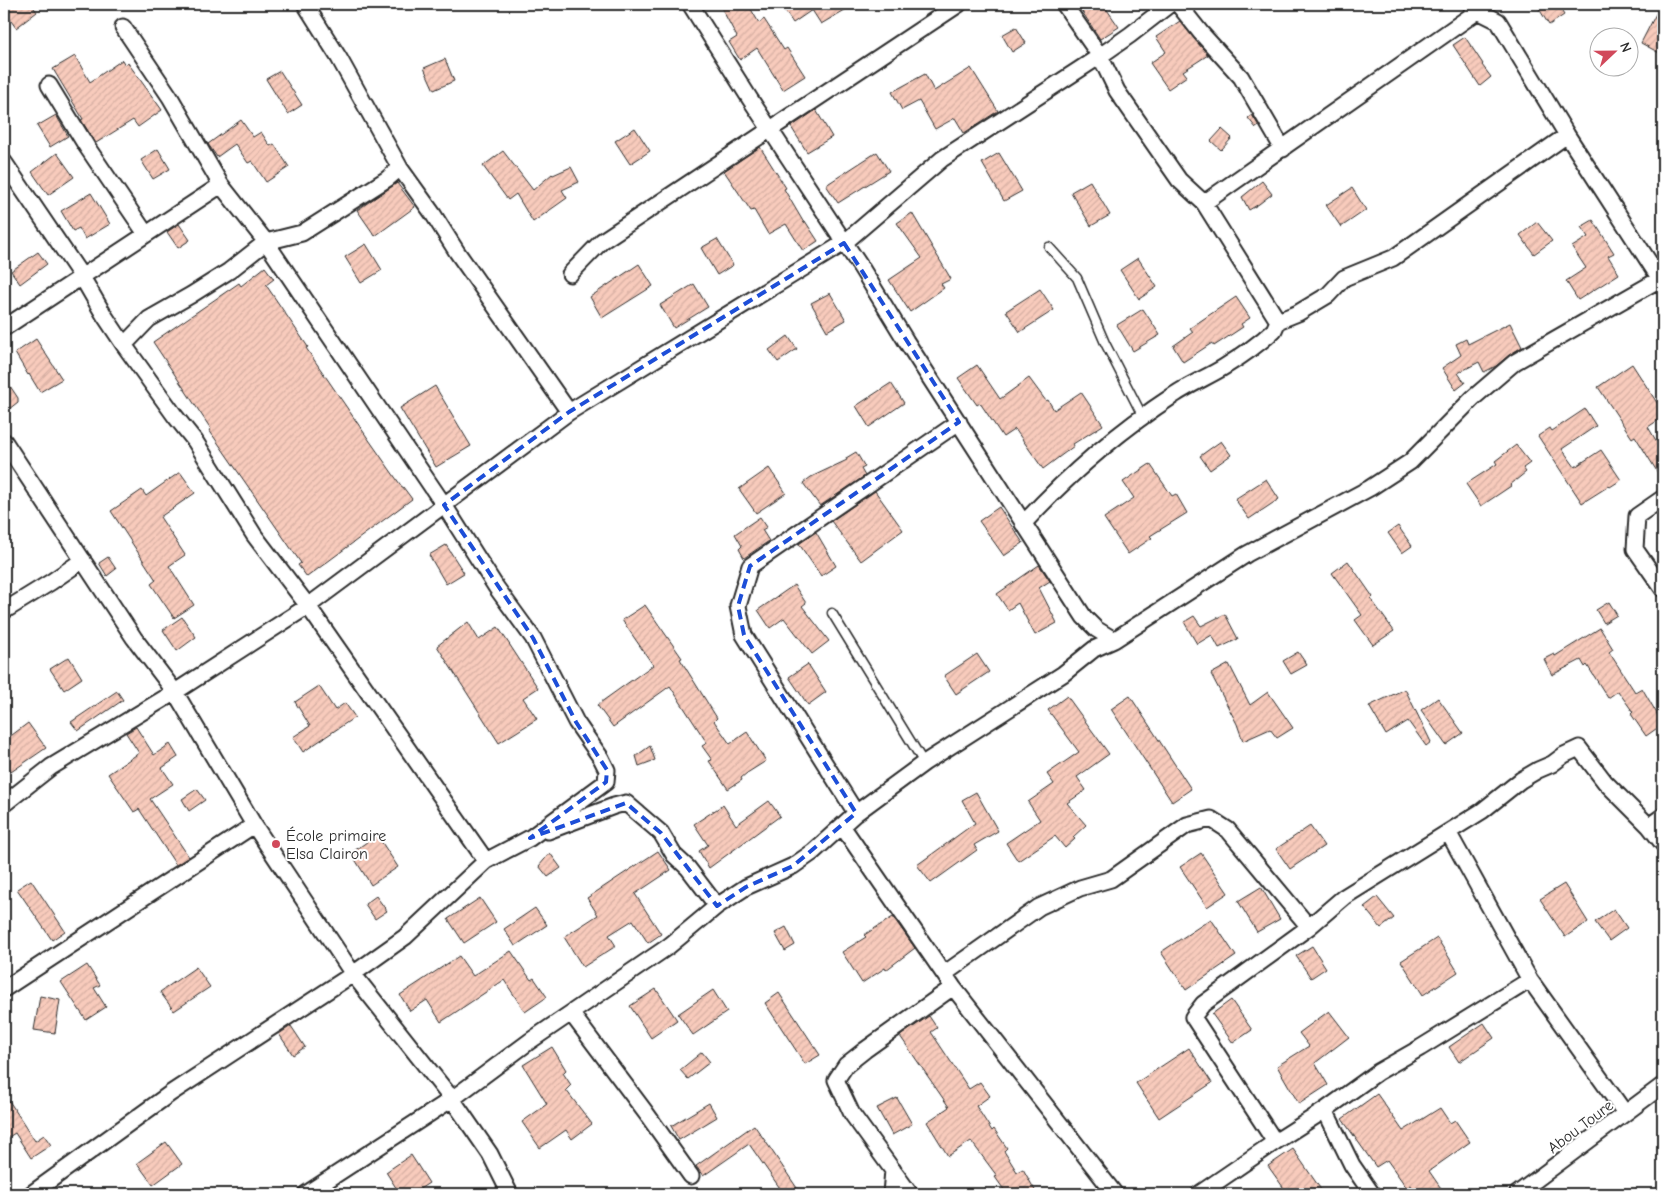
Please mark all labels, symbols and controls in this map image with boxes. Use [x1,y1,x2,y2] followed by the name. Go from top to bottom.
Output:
[1590,28,1640,78] north arrow
[1616,40,1635,55] text: N
[286,826,386,863] place label: École primaire Elsa Clairon
[270,838,282,850] marker: École primaire Elsa Clairon
[1544,1096,1617,1157] street label: Abou Toure

